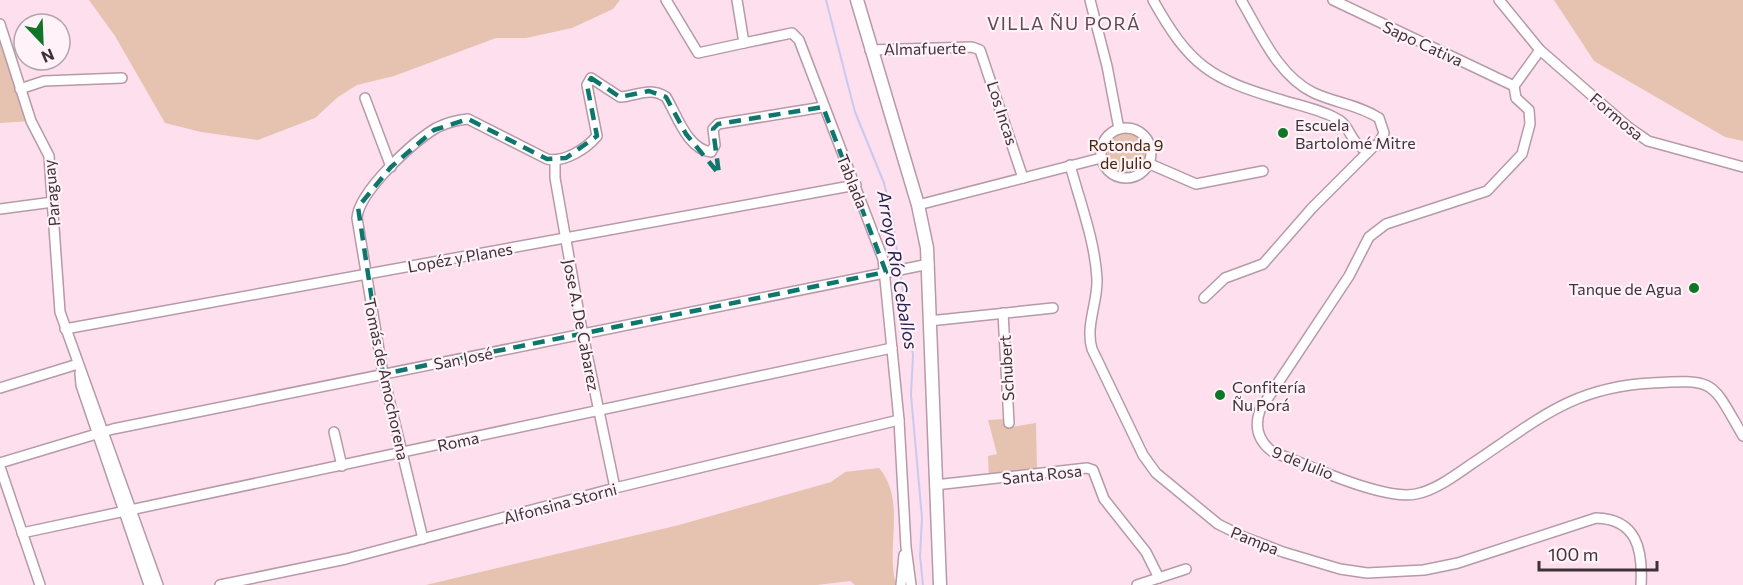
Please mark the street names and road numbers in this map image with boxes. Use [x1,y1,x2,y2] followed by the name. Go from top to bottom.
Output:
[1380,16,1466,70] street label: Sapo Cativa
[884,38,966,58] street label: Almafuerte
[984,79,1022,147] street label: Los Incas
[1586,88,1648,144] street label: Formosa
[834,151,872,211] street label: Tablada
[39,159,63,227] street label: Paraguay
[406,238,514,276] street label: Lopéz y Planes
[560,258,604,392] street label: Jose A. De Cabarez
[361,296,413,462] street label: Tomás de Amochorena
[995,334,1017,402] street label: Schubert
[432,343,494,373] street label: San José
[435,427,481,455] street label: Roma
[1269,441,1337,483] street label: 9 de Julio
[1001,460,1083,488] street label: Santa Rosa
[501,479,619,527] street label: Alfonsina Storni
[1228,522,1282,558] street label: Pampa

